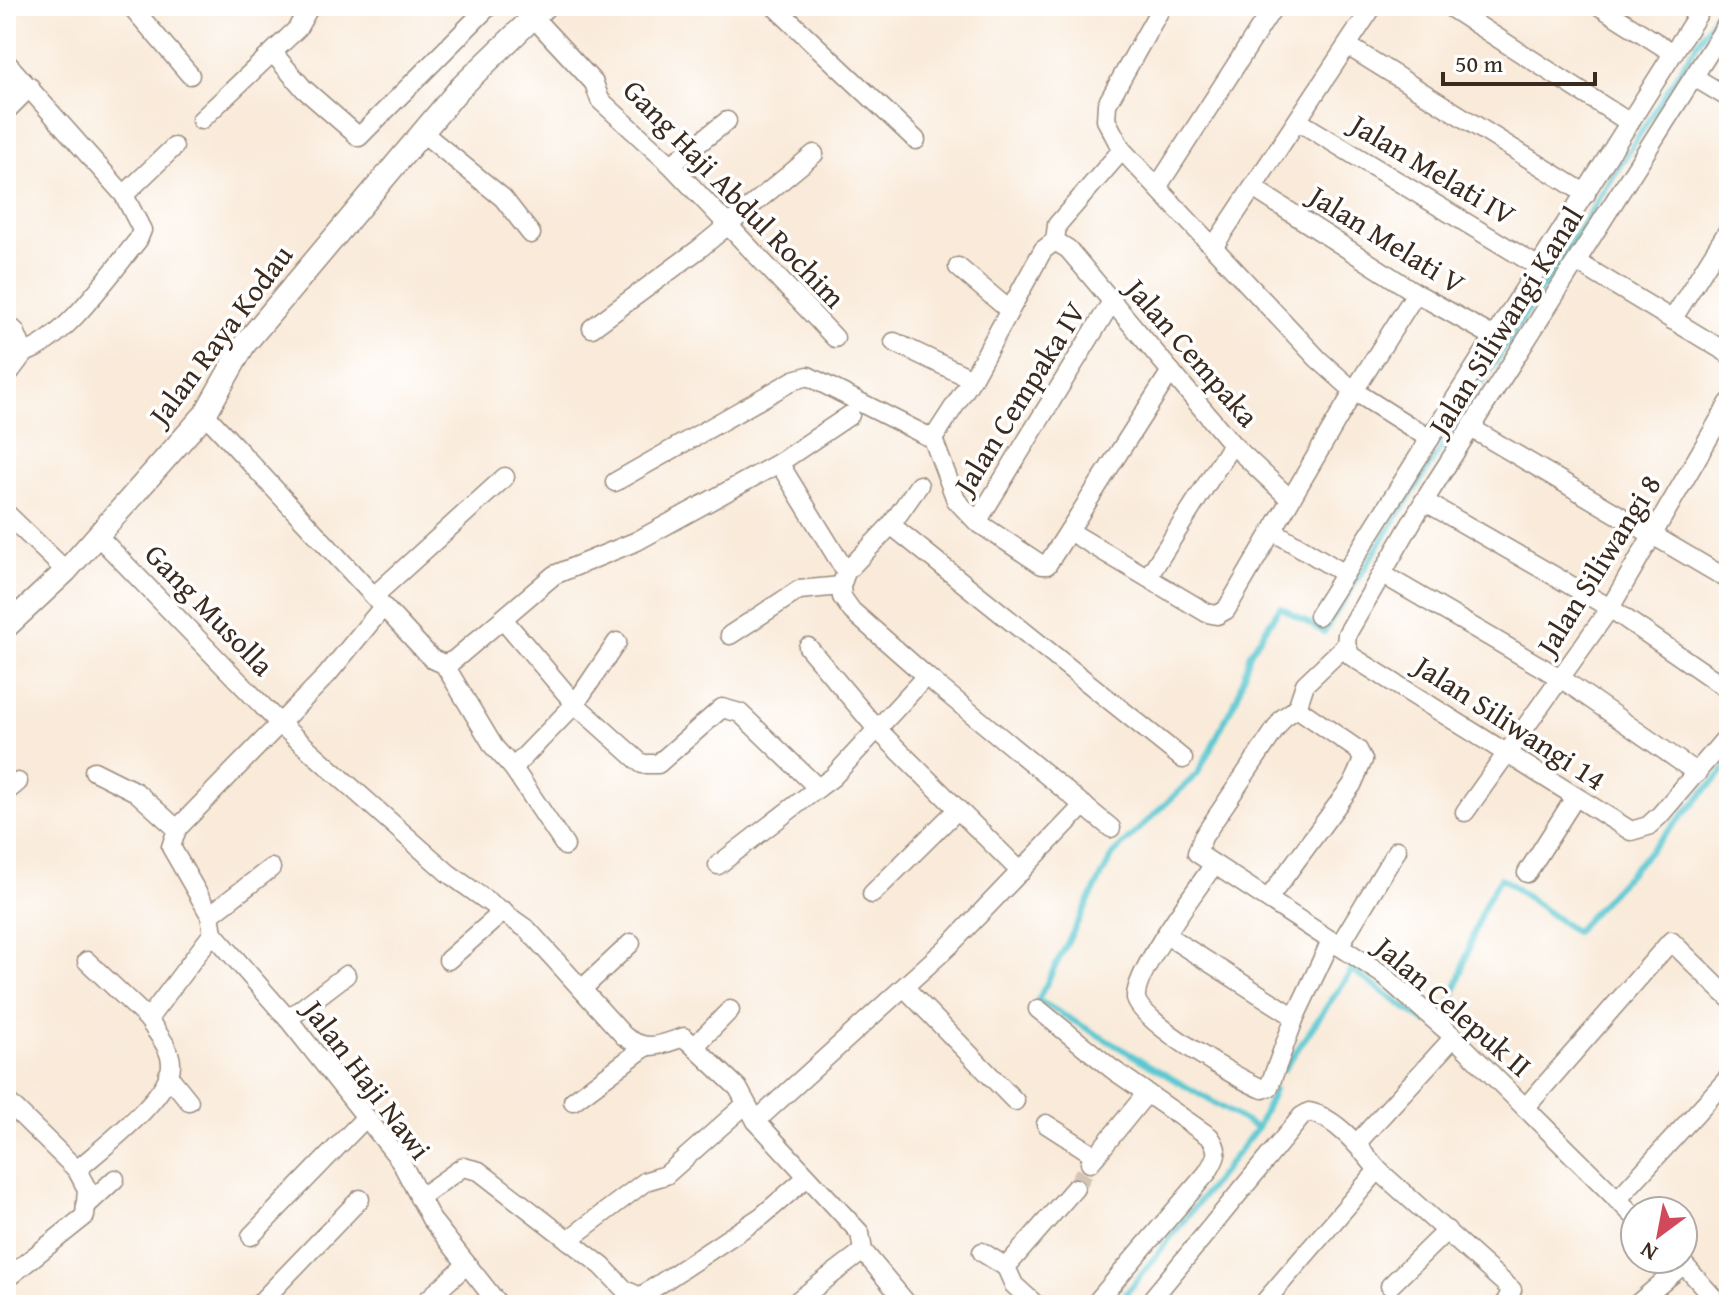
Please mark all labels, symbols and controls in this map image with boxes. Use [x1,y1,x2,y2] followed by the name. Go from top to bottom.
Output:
[1443,36,1595,86] scale bar
[1455,46,1503,81] text: 50 m
[613,69,856,318] street label: Gang Haji Abdul Rochim
[1339,100,1525,236] street label: Jalan Melati IV
[1298,172,1474,305] street label: Jalan Melati V
[1415,197,1593,447] street label: Jalan Siliwangi Kanal
[135,234,303,437] street label: Jalan Raya Kodau
[1113,265,1270,436] street label: Jalan Cempaka
[940,292,1096,506] street label: Jalan Cempaka IV
[1523,466,1671,667] street label: Jalan Siliwangi 8
[135,533,284,685] street label: Gang Musolla
[1403,642,1615,801] street label: Jalan Siliwangi 14
[1363,923,1542,1087] street label: Jalan Celepuk II
[291,987,443,1168] street label: Jalan Haji Nawi
[1619,1195,1699,1275] north arrow
[1633,1234,1663,1269] text: N

